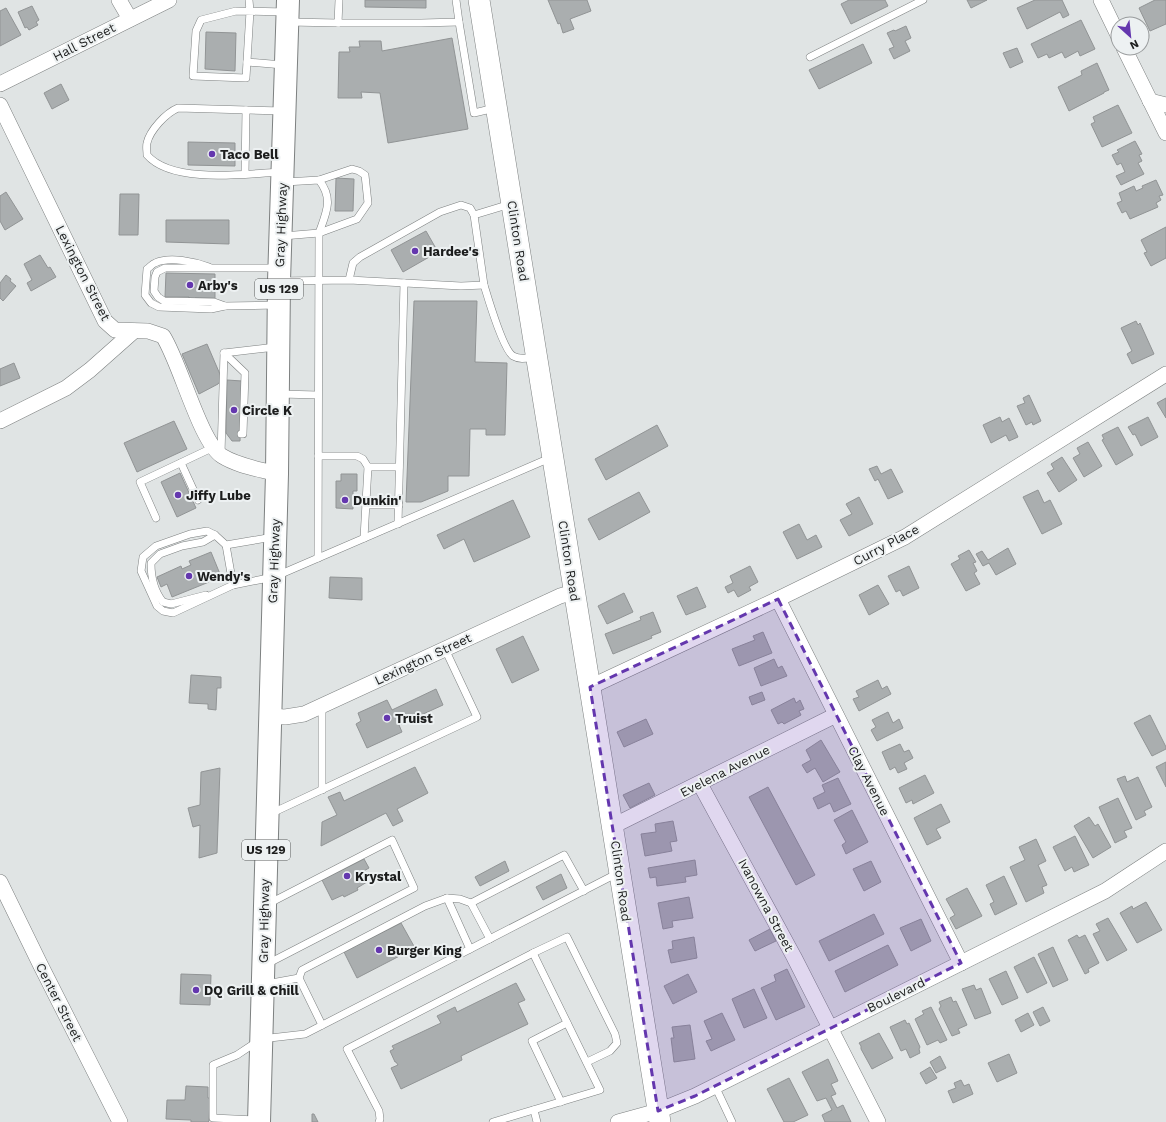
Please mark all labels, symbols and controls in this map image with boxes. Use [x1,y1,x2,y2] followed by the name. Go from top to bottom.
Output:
[1110,16,1150,56] north arrow
[50,20,118,64] street label: Hall Street
[1128,37,1141,52] text: N
[220,147,279,162] place label: Taco Bell
[207,149,217,159] marker: Taco Bell
[272,182,290,268] street label: Gray Highway
[504,199,532,283] street label: Clinton Road
[52,223,114,324] street label: Lexington Street
[423,244,479,259] place label: Hardee's
[410,246,420,256] marker: Hardee's
[198,278,238,293] place label: Arby's
[255,279,303,299] road number: US 129
[185,280,195,290] marker: Arby's
[242,403,292,418] place label: Circle K
[229,405,239,415] marker: Circle K
[186,488,251,503] place label: Jiffy Lube
[173,490,183,500] marker: Jiffy Lube
[353,493,402,508] place label: Dunkin'
[340,495,350,505] marker: Dunkin'
[265,518,283,604] street label: Gray Highway
[555,519,583,603] street label: Clinton Road
[851,521,921,569] street label: Curry Place
[197,569,251,584] place label: Wendy's
[184,571,194,581] marker: Wendy's
[372,630,474,688] street label: Lexington Street
[395,711,433,726] place label: Truist
[382,713,392,723] marker: Truist
[678,742,772,800] street label: Evelena Avenue
[845,744,893,818] street label: Clay Avenue
[608,839,634,923] street label: Clinton Road
[242,840,290,860] road number: US 129
[735,856,797,954] street label: Ivanowna Street
[355,869,402,884] place label: Krystal
[342,871,352,881] marker: Krystal
[256,878,272,963] street label: Gray Highway
[387,943,462,958] place label: Burger King
[374,945,384,955] marker: Burger King
[33,960,85,1044] street label: Center Street
[864,974,928,1016] street label: Boulevard
[204,983,300,998] place label: DQ Grill & Chill
[191,985,201,995] marker: DQ Grill & Chill

